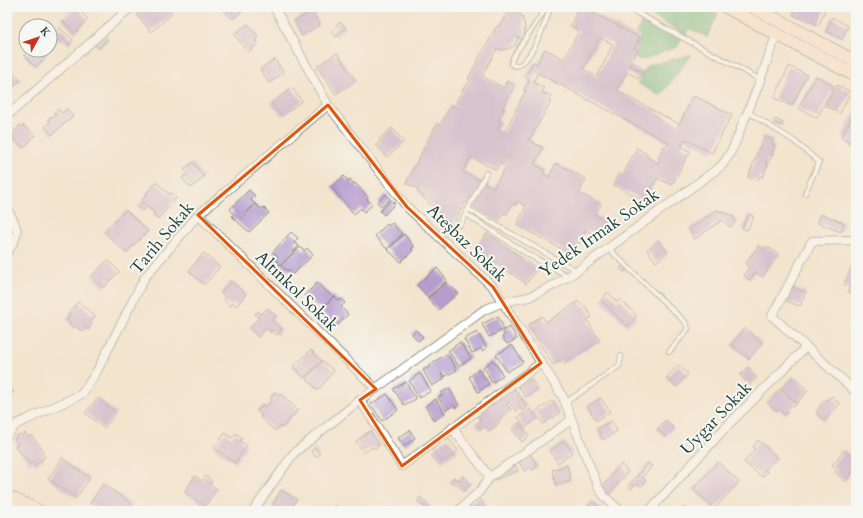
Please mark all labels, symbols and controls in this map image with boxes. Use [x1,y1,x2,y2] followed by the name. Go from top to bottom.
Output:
[18,18,58,58] north arrow
[37,24,54,40] text: K
[534,182,664,283] street label: Yedek Irmak Sokak
[125,196,200,279] street label: Tarih Sokak
[422,199,513,288] street label: Ateşbaz Sokak
[251,246,344,337] street label: Altınkol Sokak
[675,376,757,460] street label: Uygar Sokak

